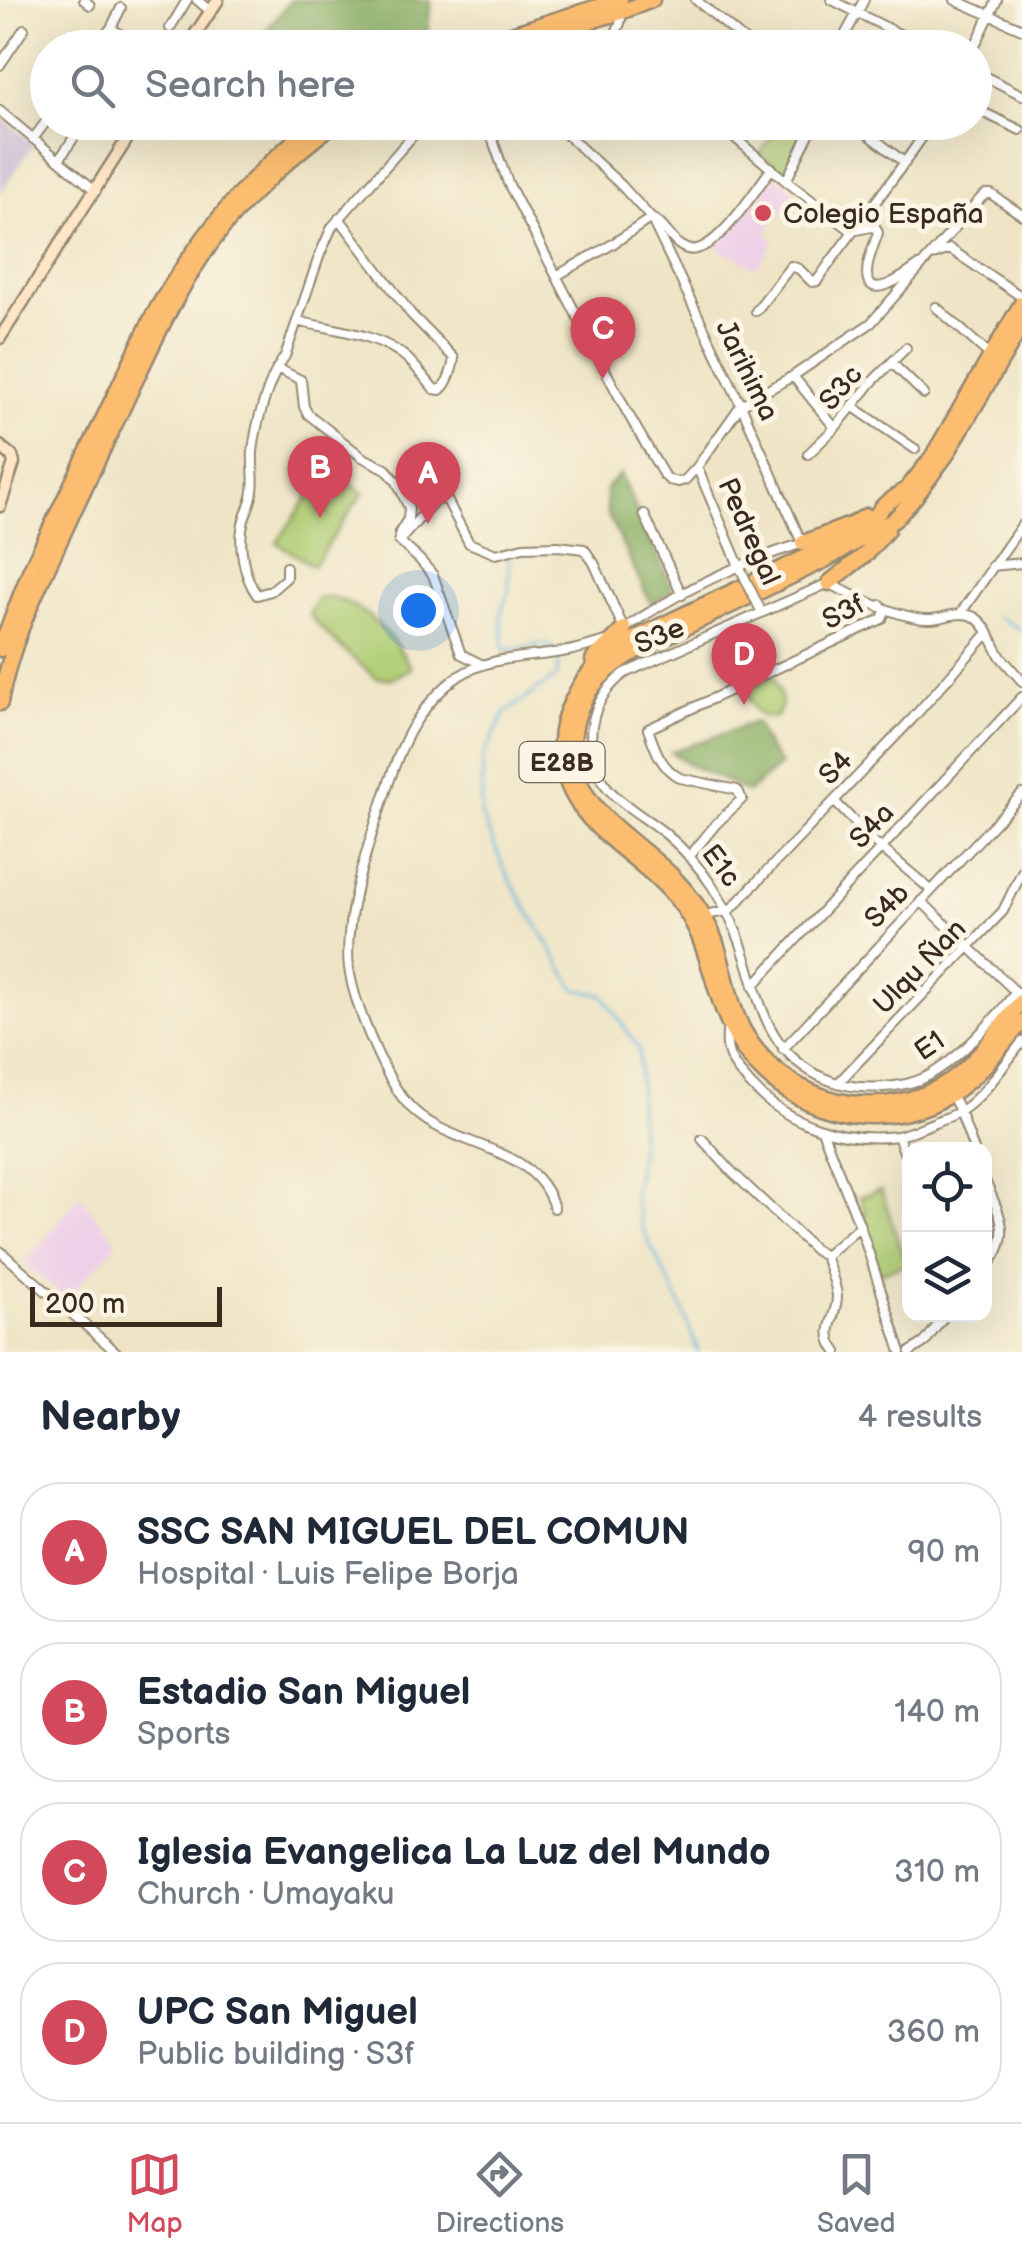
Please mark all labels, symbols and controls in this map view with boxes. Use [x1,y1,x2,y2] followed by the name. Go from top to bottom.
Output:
[30,30,992,140] search box
[65,58,120,113] icon: search
[145,63,356,108] text: Search here
[783,198,984,231] place label: Colegio España
[752,202,774,224] marker: Colegio España
[570,296,636,379] pin: C
[708,315,785,426] street label: Jarihima
[813,359,870,417] street label: S3c
[288,436,352,518] pin: B
[396,442,460,524] pin: A
[710,473,787,590] street label: Pedregal
[393,585,444,636] your location
[817,588,871,637] street label: S3f
[630,611,689,661] street label: S3e
[712,622,776,705] pin: D
[520,742,604,782] road number: E28B
[812,744,860,792] street label: S4
[843,797,901,856] street label: S4a
[694,838,747,893] street label: E1c
[858,877,916,935] street label: S4b
[867,913,973,1021] street label: Ulqu Ñan
[908,1024,951,1068] street label: E1
[902,1142,992,1322] map controls
[902,1142,992,1232] button: locate
[902,1232,992,1322] button: layers
[30,1282,222,1326] scale bar
[45,1288,125,1321] text: 200 m
[40,1392,180,1443] text: Nearby
[858,1398,982,1437] text: 4 results
[137,1510,689,1555] text: SSC SAN MIGUEL DEL COMUN
[65,1533,84,1572] text: A
[908,1533,980,1572] text: 90 m
[137,1555,519,1594] text: Hospital · Luis Felipe Borja
[137,1670,470,1715] text: Estadio San Miguel
[63,1693,86,1732] text: B
[894,1693,980,1732] text: 140 m
[137,1715,230,1754] text: Sports
[137,1830,771,1875] text: Iglesia Evangelica La Luz del Mundo
[63,1853,86,1892] text: C
[894,1853,980,1892] text: 310 m
[137,1875,395,1914] text: Church · Umayaku
[137,1990,418,2035] text: UPC San Miguel
[63,2013,86,2052] text: D
[887,2013,980,2052] text: 360 m
[137,2035,415,2074] text: Public building · S3f
[126,2147,183,2240] tab: Map
[435,2147,564,2240] tab: Directions
[817,2147,896,2240] tab: Saved

